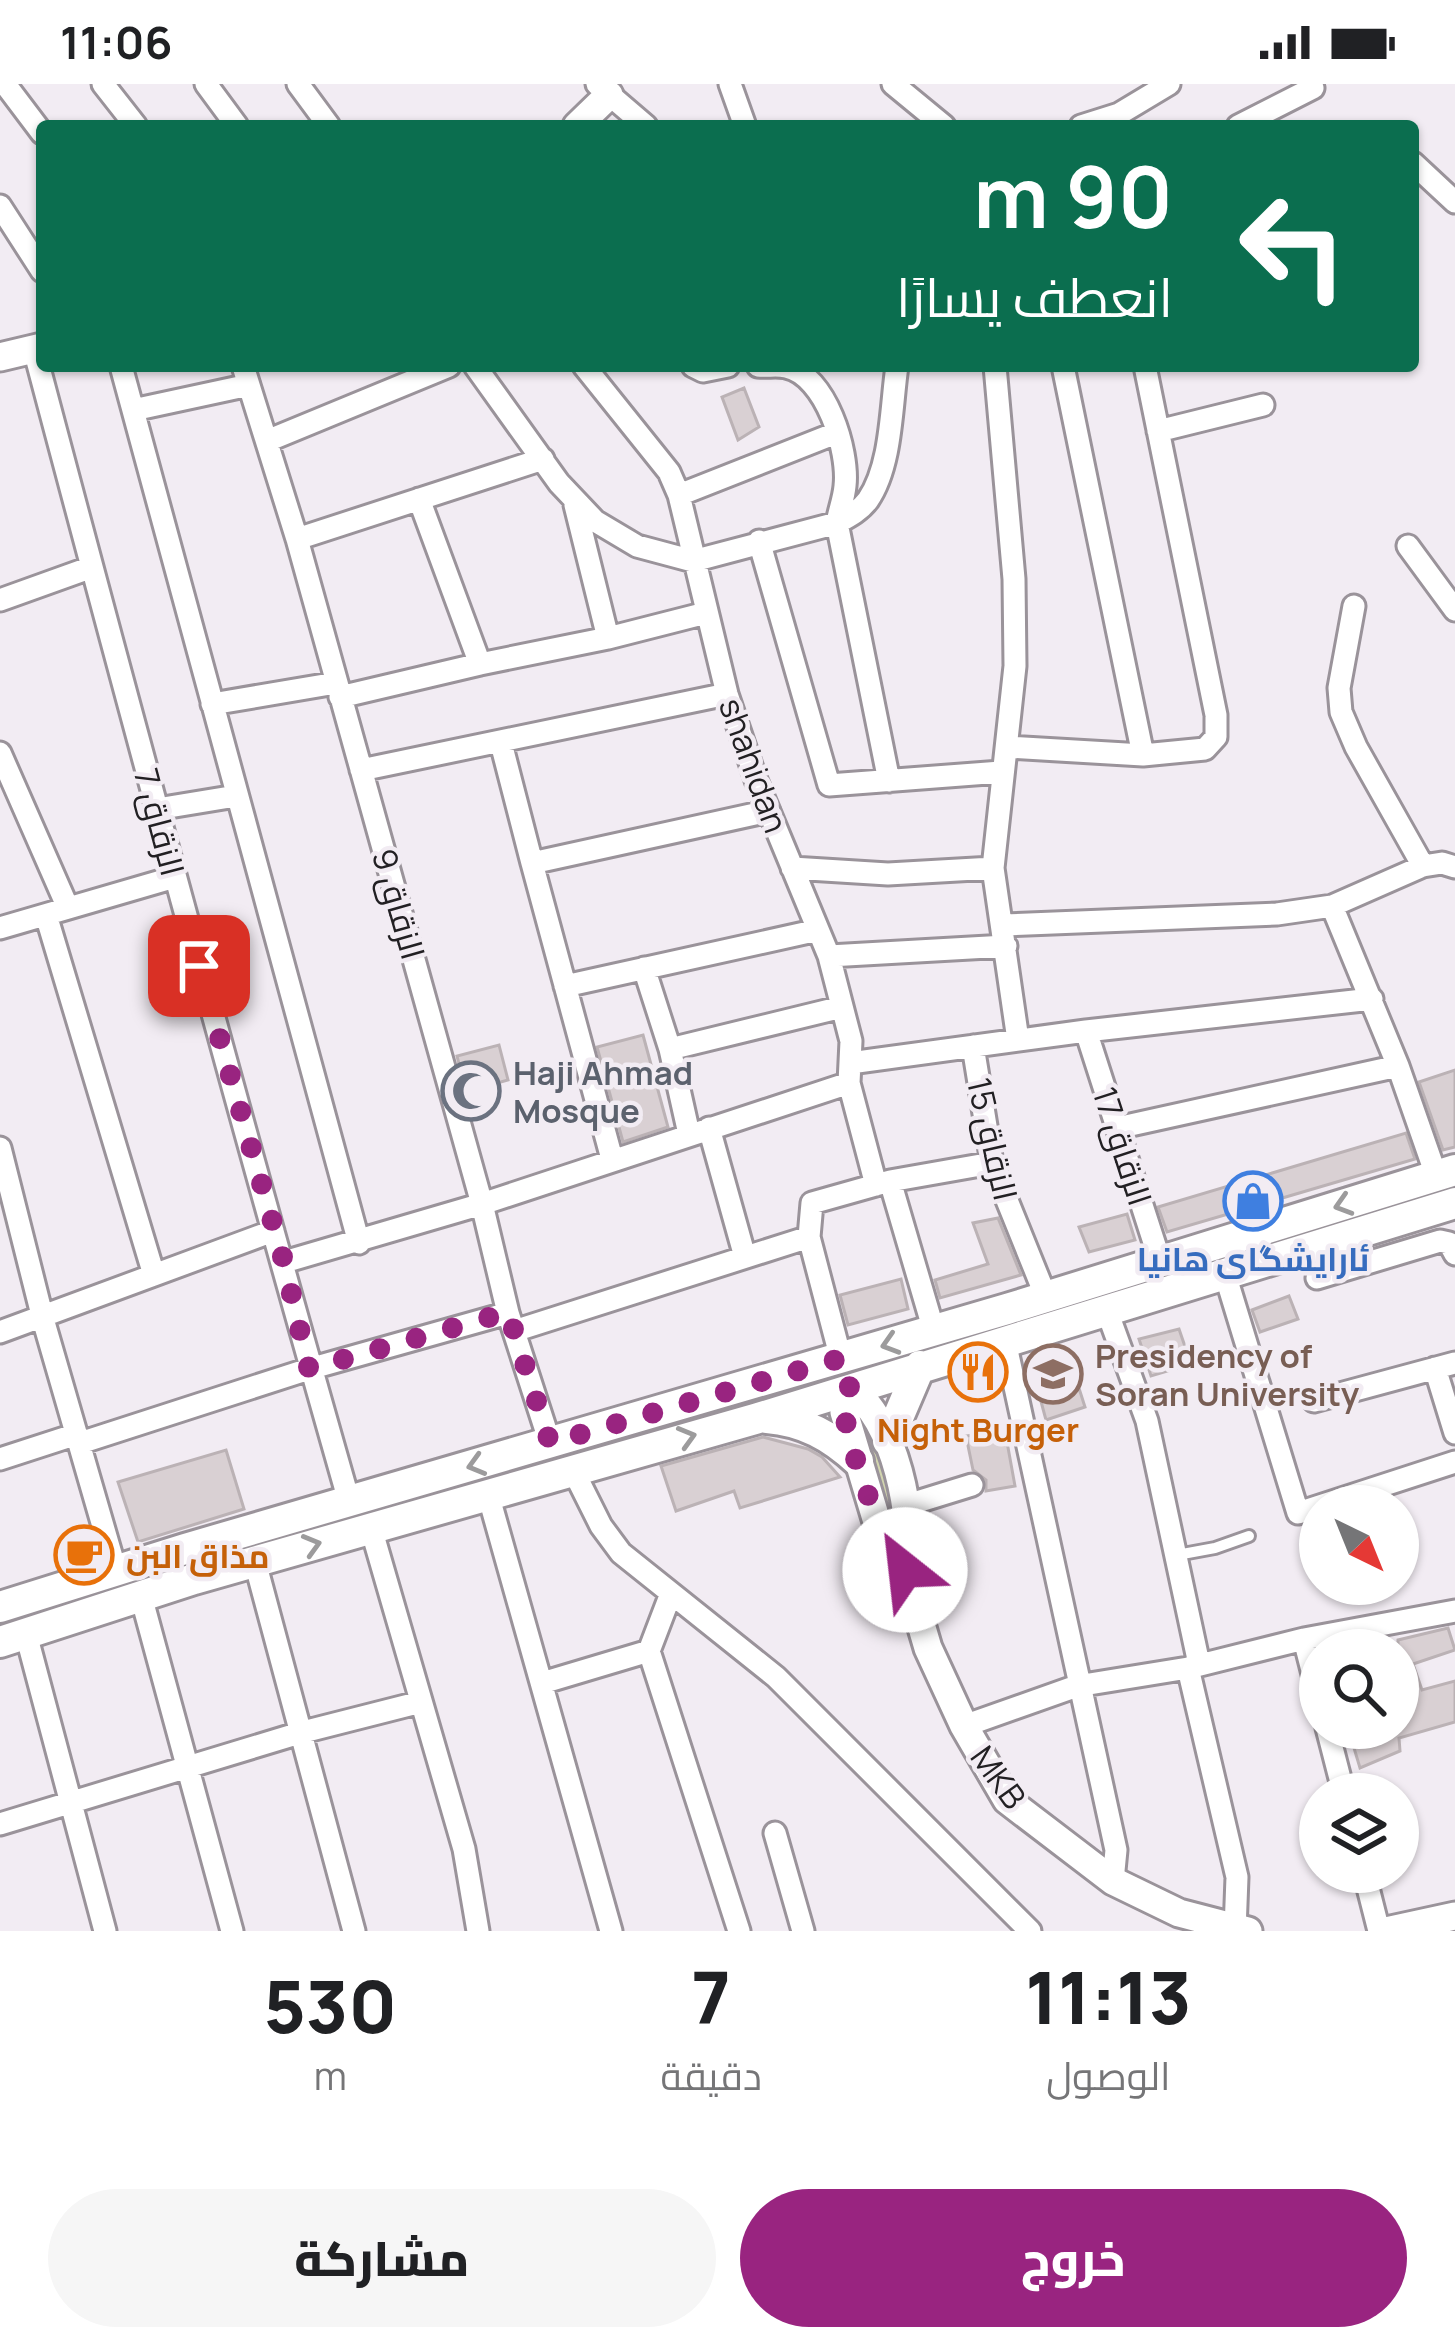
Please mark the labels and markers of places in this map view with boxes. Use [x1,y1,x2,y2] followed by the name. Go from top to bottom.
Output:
[148,915,250,1017] pin
[513,1050,693,1133] place label: Haji Ahmad Mosque
[440,1060,502,1122] mosque icon: Haji Ahmad Mosque
[1222,1170,1284,1232] shop icon: ئارایشگای هانیا
[1137,1236,1369,1281] place label: ئارایشگای هانیا
[1095,1333,1360,1416] place label: Presidency of Soran University
[947,1341,1009,1403] restaurant icon: Night Burger
[1022,1343,1084,1405] school or university icon: Presidency of Soran University
[877,1407,1079,1452] place label: Night Burger
[53,1524,115,1586] cafe icon: مذاق البن
[126,1533,269,1578] place label: مذاق البن

